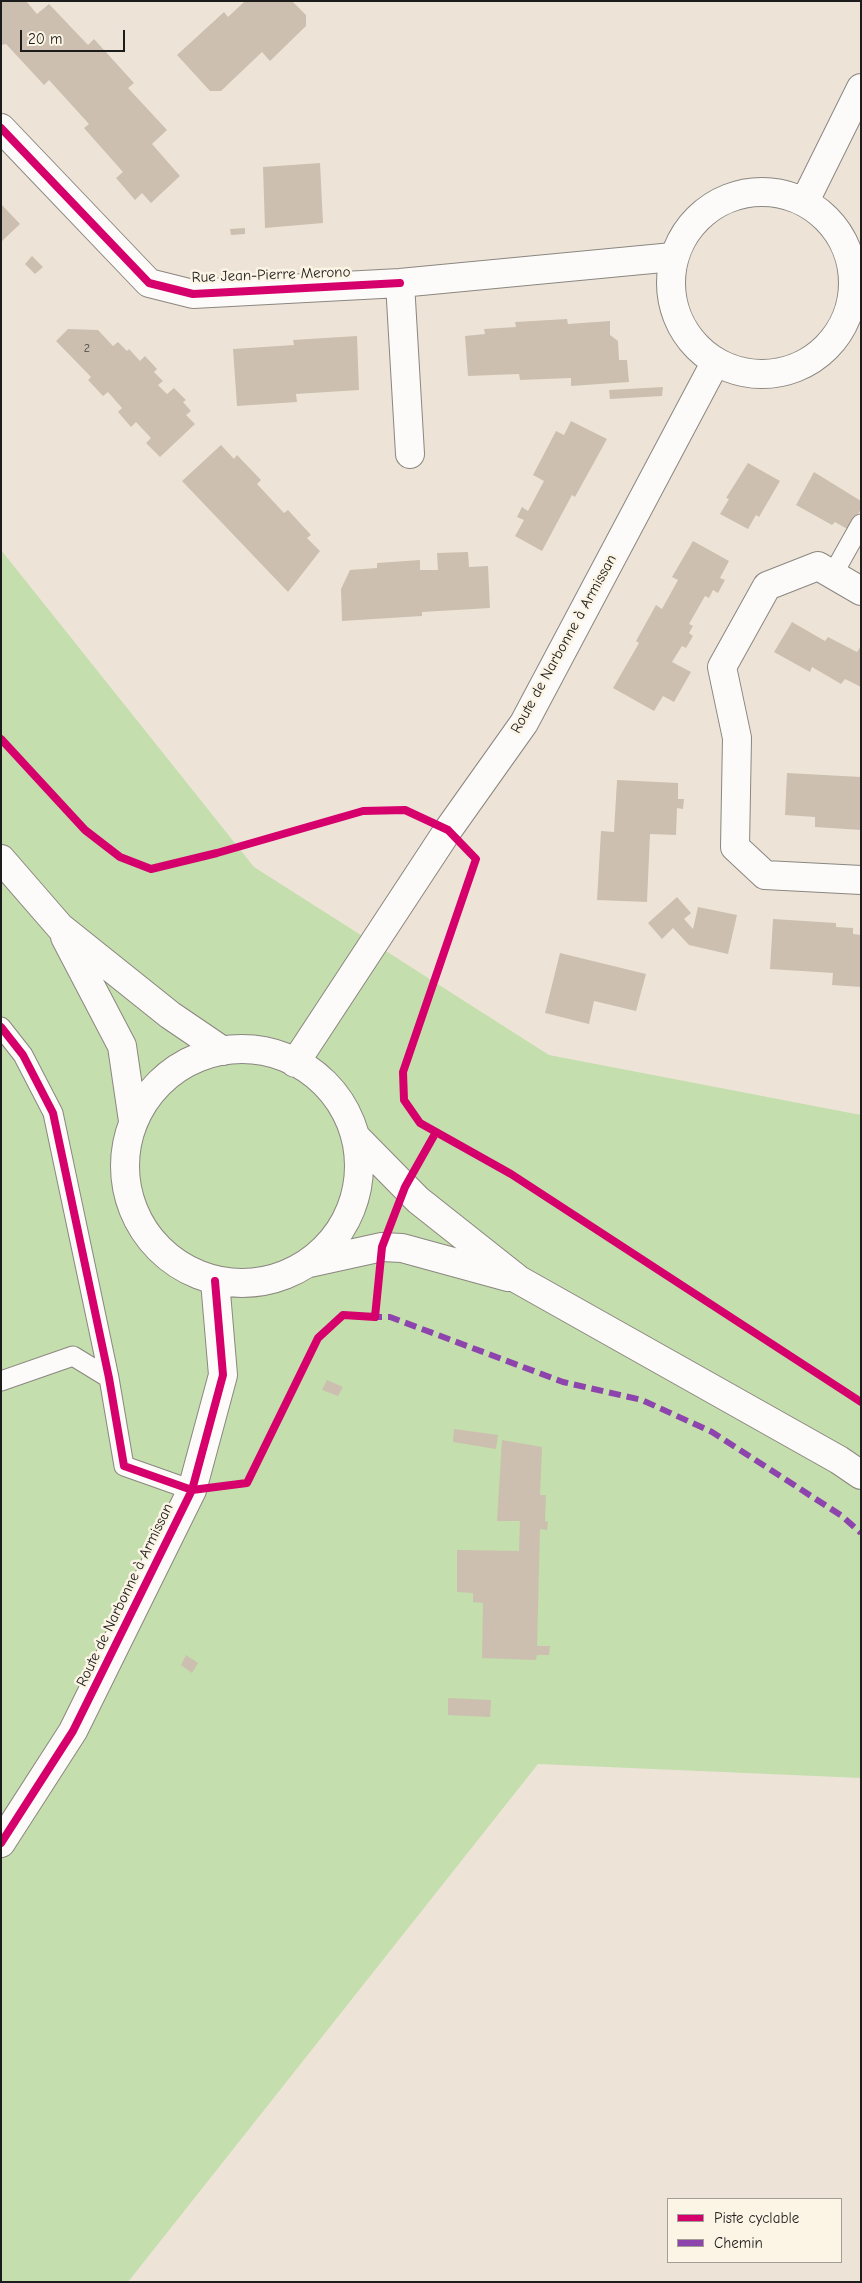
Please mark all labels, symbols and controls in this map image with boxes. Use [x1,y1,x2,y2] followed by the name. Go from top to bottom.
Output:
[22,20,128,52] scale bar
[28,30,62,48] text: 20 m
[191,263,351,287] street label: Rue Jean-Pierre Merono
[84,342,90,356] house number: 2
[507,551,621,737] street label: Route de Narbonne à Armissan
[73,1500,177,1690] street label: Route de Narbonne à Armissan
[667,2198,842,2263] legend
[714,2209,799,2227] text: Piste cyclable
[714,2234,763,2252] text: Chemin

